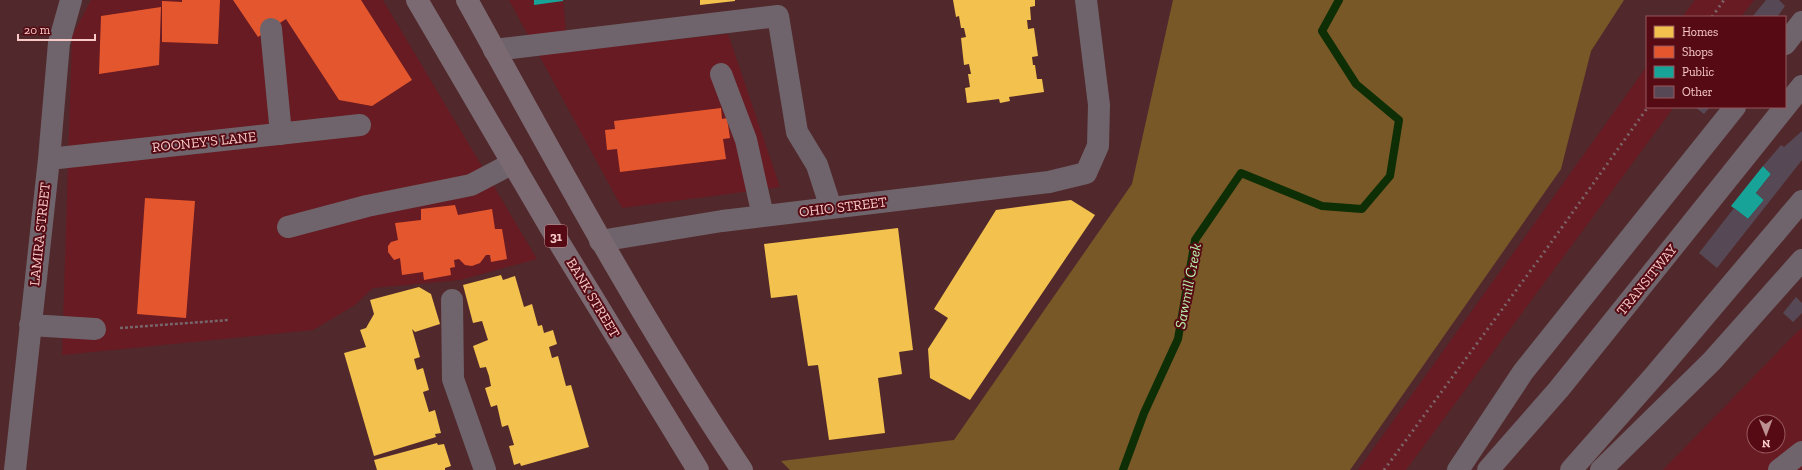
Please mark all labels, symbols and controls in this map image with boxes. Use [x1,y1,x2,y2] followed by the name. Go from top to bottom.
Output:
[18,16,95,42] scale bar
[1646,16,1786,108] legend
[24,23,51,37] text: 20 m
[1682,25,1718,39] text: Homes
[1682,45,1713,59] text: Shops
[1682,65,1715,79] text: Public
[1682,85,1713,99] text: Other
[151,128,257,156] street label: ROONEY'S LANE
[26,181,54,287] street label: LAMIRA STREET
[798,193,888,221] street label: OHIO STREET
[545,225,567,247] road number: 31
[1613,241,1681,319] street label: TRANSITWAY
[1171,242,1205,330] water label: Sawmill Creek
[563,255,623,341] street label: BANK STREET
[1746,414,1786,454] north arrow
[1761,437,1770,450] text: N

